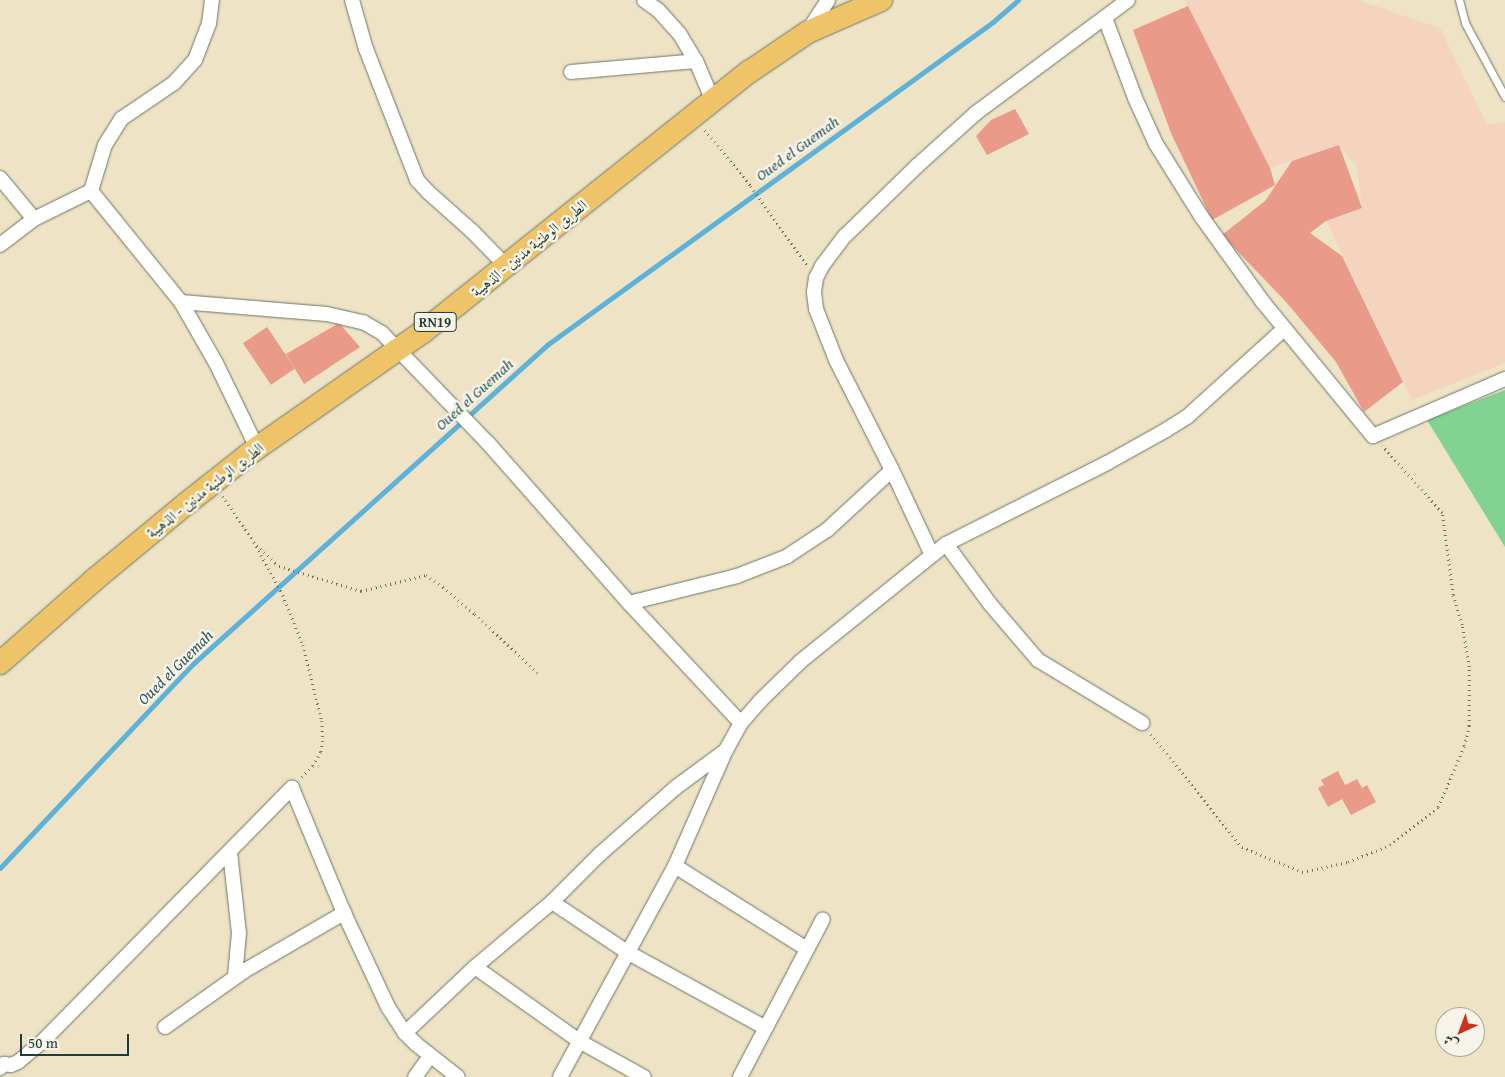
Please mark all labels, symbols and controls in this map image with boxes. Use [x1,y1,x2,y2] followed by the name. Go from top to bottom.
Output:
[752,111,842,185] water label: Oued el Guemah
[468,196,590,300] street label: الطريق الوطنية مدنين - الذهيبة
[412,311,458,334] road number: RN19
[431,354,517,434] water label: Oued el Guemah
[143,439,267,541] street label: الطريق الوطنية مدنين - الذهيبة
[133,625,217,709] water label: Oued el Guemah
[1435,1007,1485,1057] north arrow
[22,1024,131,1056] scale bar
[1439,1030,1462,1054] text: ش
[28,1032,58,1053] text: 50 m

